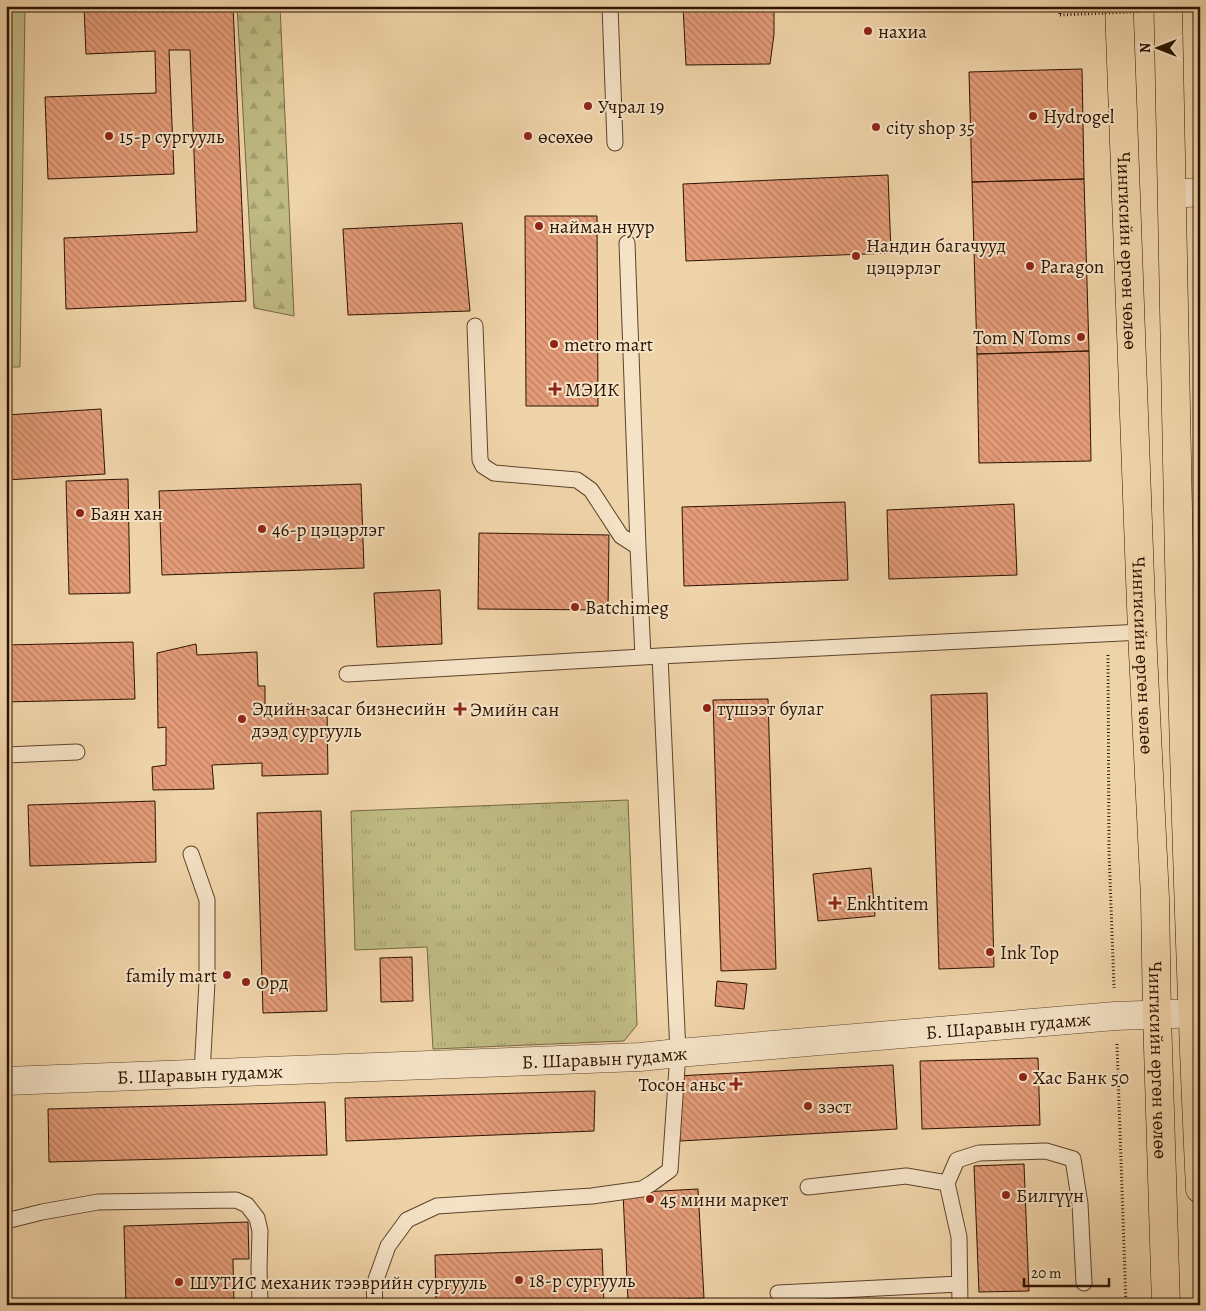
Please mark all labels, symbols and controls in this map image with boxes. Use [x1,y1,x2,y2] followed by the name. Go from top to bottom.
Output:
[878,19,927,45] place label: нахиа
[1134,22,1184,72] north arrow
[862,25,874,37] marker: нахиа
[1136,43,1155,53] text: N
[598,94,664,120] place label: Учрал 19
[582,100,594,112] marker: Учрал 19
[1043,104,1115,130] place label: Hydrogel
[1027,110,1039,122] marker: Hydrogel
[886,115,975,141] place label: city shop 35
[870,121,882,133] marker: city shop 35
[119,124,224,150] place label: 15-р сургууль
[538,124,593,150] place label: өсөхөө
[103,130,115,142] marker: 15-р сургууль
[522,130,534,142] marker: өсөхөө
[1110,152,1144,350] street label: Чингисийн өргөн чөлөө
[549,214,655,240] place label: найман нуур
[533,220,545,232] marker: найман нуур
[866,233,1006,281] place label: Нандин багачууд цэцэрлэг
[850,250,862,262] marker: Нандин багачууд цэцэрлэг
[1040,254,1104,280] place label: Paragon
[1024,260,1036,272] marker: Paragon
[973,325,1071,351] place label: Tom N Toms
[1075,331,1087,343] marker: Tom N Toms
[564,332,653,358] place label: metro mart
[548,338,560,350] marker: metro mart
[565,377,619,403] place label: МЭИК
[549,383,561,395] marker: МЭИК
[90,501,163,527] place label: Баян хан
[74,507,86,519] marker: Баян хан
[272,517,385,543] place label: 46-р цэцэрлэг
[256,523,268,535] marker: 46-р цэцэрлэг
[1125,556,1160,755] street label: Чингисийн өргөн чөлөө
[585,595,669,621] place label: Batchimeg
[569,601,581,613] marker: Batchimeg
[251,696,446,744] place label: Эдийн засаг бизнесийн дээд сургууль
[717,696,824,722] place label: түшээт булаг
[470,697,559,723] place label: Эмийн сан
[701,702,713,714] marker: түшээт булаг
[454,703,466,715] marker: Эмийн сан
[236,713,248,725] marker: Эдийн засаг бизнесийн дээд сургууль
[846,891,929,917] place label: Enkhtitem
[828,896,842,910] marker: Enkhtitem
[1000,940,1059,966] place label: Ink Top
[984,946,996,958] marker: Ink Top
[1142,961,1173,1159] street label: Чингисийн өргөн чөлөө
[126,963,217,989] place label: family mart
[221,969,233,981] marker: family mart
[256,970,288,996] place label: Орд
[240,976,252,988] marker: Орд
[925,1006,1092,1046] street label: Б. Шаравын гудамж
[521,1040,688,1075] street label: Б. Шаравын гудамж
[117,1059,283,1091] street label: Б. Шаравын гудамж
[1033,1065,1129,1091] place label: Хас Банк 50
[1017,1071,1029,1083] marker: Хас Банк 50
[638,1072,726,1098] place label: Тосон аньс
[730,1078,742,1090] marker: Тосон аньс
[818,1094,852,1120] place label: зэст
[802,1100,814,1112] marker: зэст
[1016,1183,1084,1209] place label: Билгүүн
[660,1187,789,1213] place label: 45 мини маркет
[1000,1189,1012,1201] marker: Билгүүн
[644,1193,656,1205] marker: 45 мини маркет
[1024,1256,1108,1288] scale bar
[1031,1263,1062,1283] text: 20 m
[529,1268,635,1294] place label: 18-р сургууль
[189,1270,487,1296] place label: ШУТИС механик тээврийн сургууль
[513,1274,525,1286] marker: 18-р сургууль
[173,1276,185,1288] marker: ШУТИС механик тээврийн сургууль

